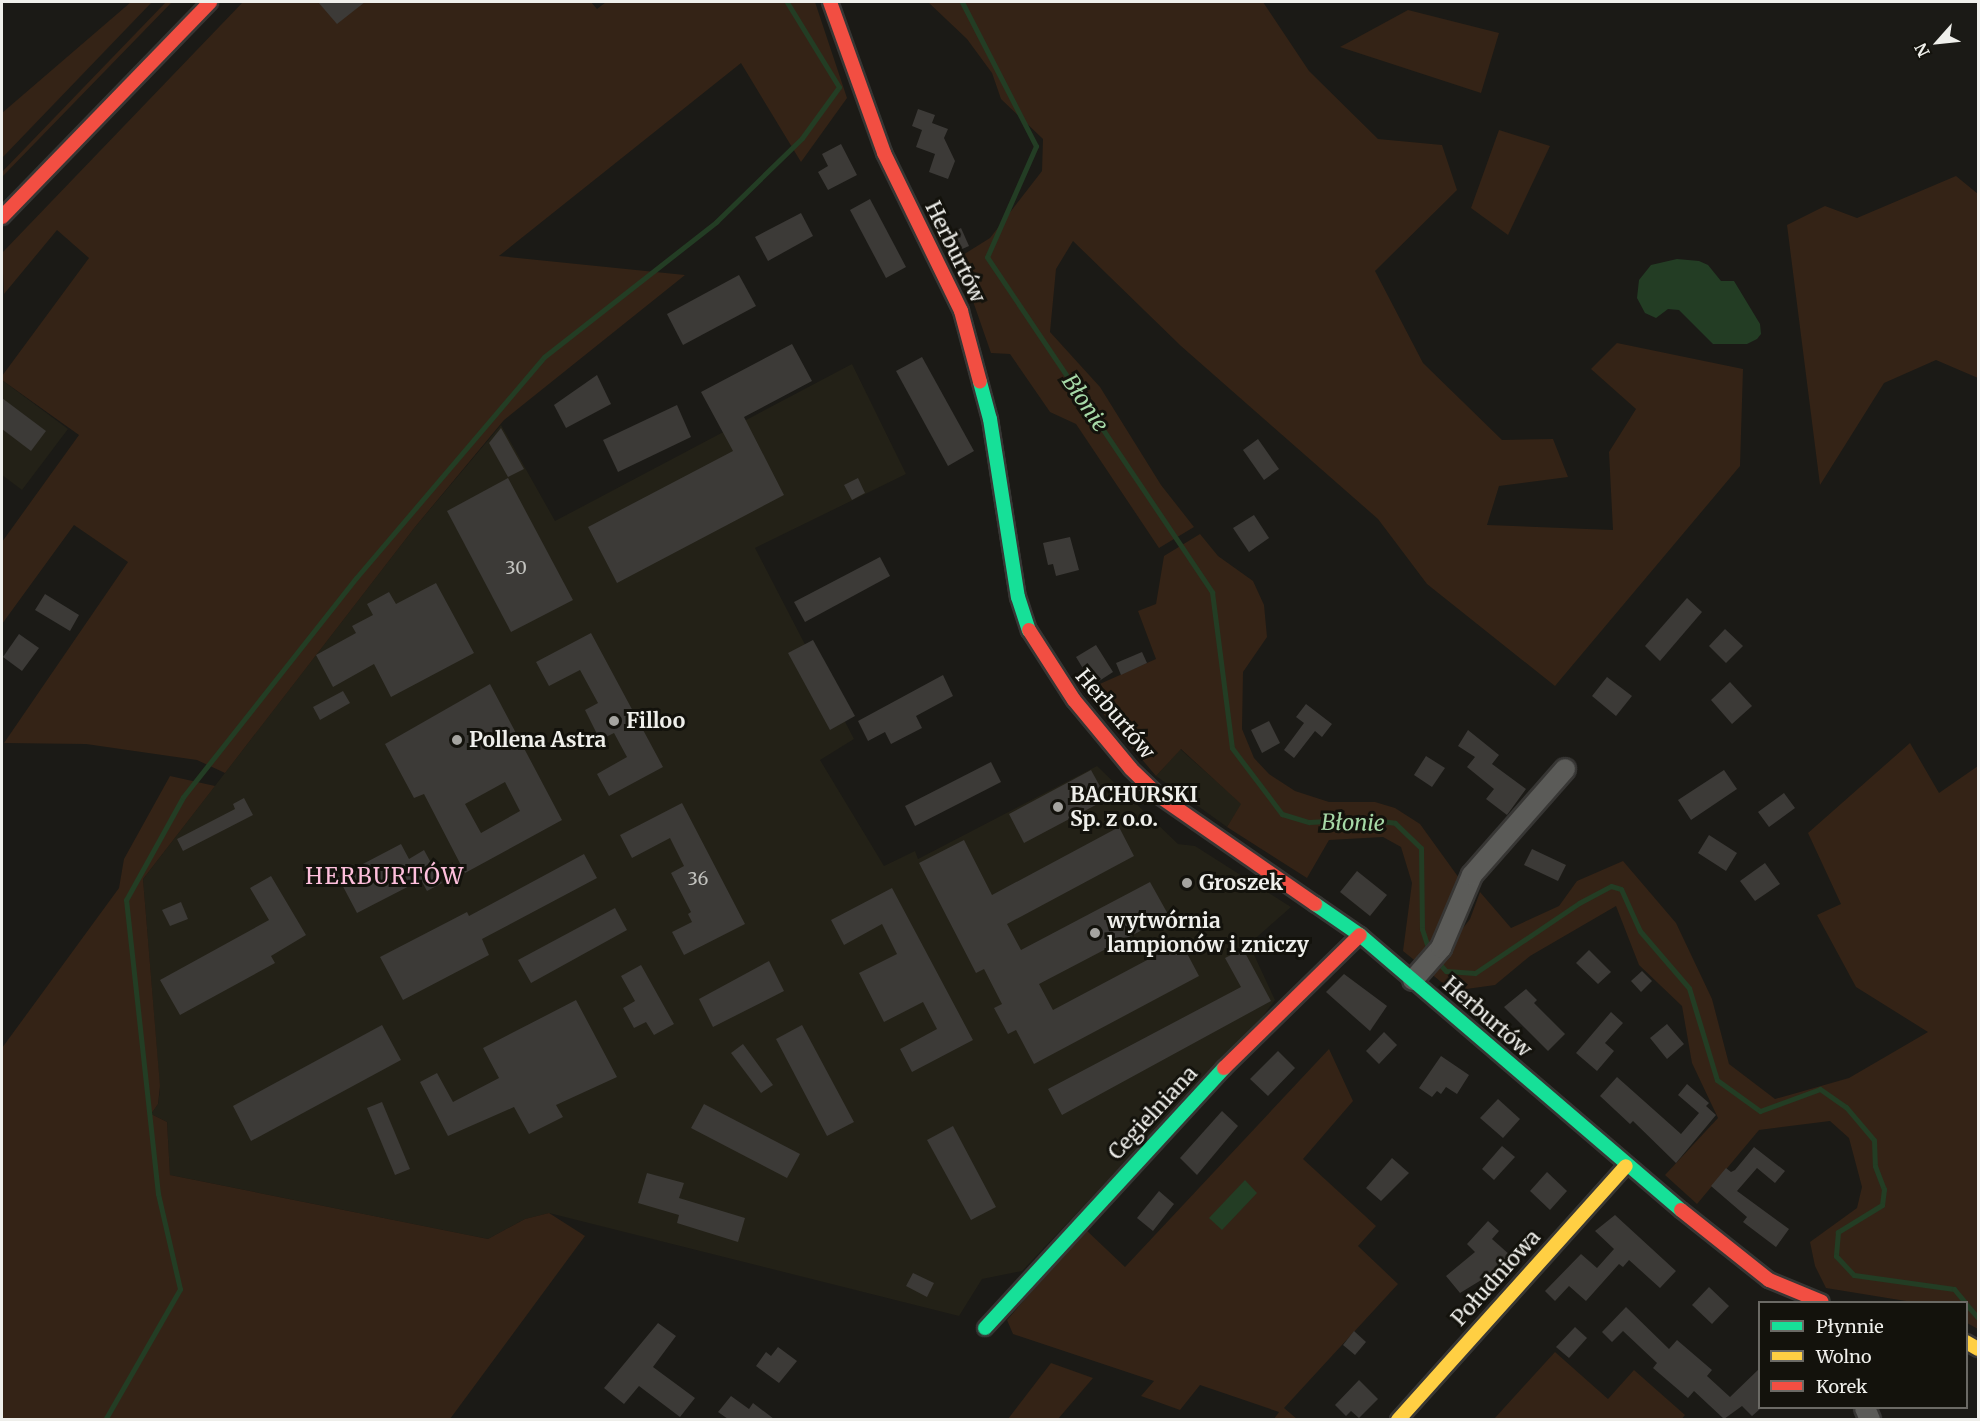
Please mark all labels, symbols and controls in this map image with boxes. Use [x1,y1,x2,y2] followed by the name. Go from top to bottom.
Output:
[1908,12,1968,72] north arrow
[1910,40,1934,60] text: N
[920,197,990,307] street label: Herburtów
[1056,369,1114,437] water label: Błonie
[505,557,527,579] house number: 30
[1070,664,1160,764] street label: Herburtów
[626,708,685,734] place label: Filloo
[607,714,621,728] marker: Filloo
[469,727,606,753] place label: Pollena Astra
[450,733,464,747] marker: Pollena Astra
[1070,782,1198,832] place label: BACHURSKI Sp. z o.o.
[1051,800,1065,814] marker: BACHURSKI Sp. z o.o.
[1321,809,1385,837] water label: Błonie
[305,864,465,890] district label: HERBURTÓW
[688,868,708,890] house number: 36
[1199,870,1283,896] place label: Groszek
[1180,876,1194,890] marker: Groszek
[1107,908,1309,958] place label: wytwórnia lampionów i zniczy
[1088,926,1102,940] marker: wytwórnia lampionów i zniczy
[1437,972,1537,1062] street label: Herburtów
[1103,1061,1203,1165] street label: Cegielniana
[1446,1225,1546,1331] street label: Południowa
[1758,1301,1968,1409] legend
[1816,1315,1884,1338] text: Płynnie
[1816,1345,1872,1368] text: Wolno
[1816,1375,1867,1398] text: Korek

